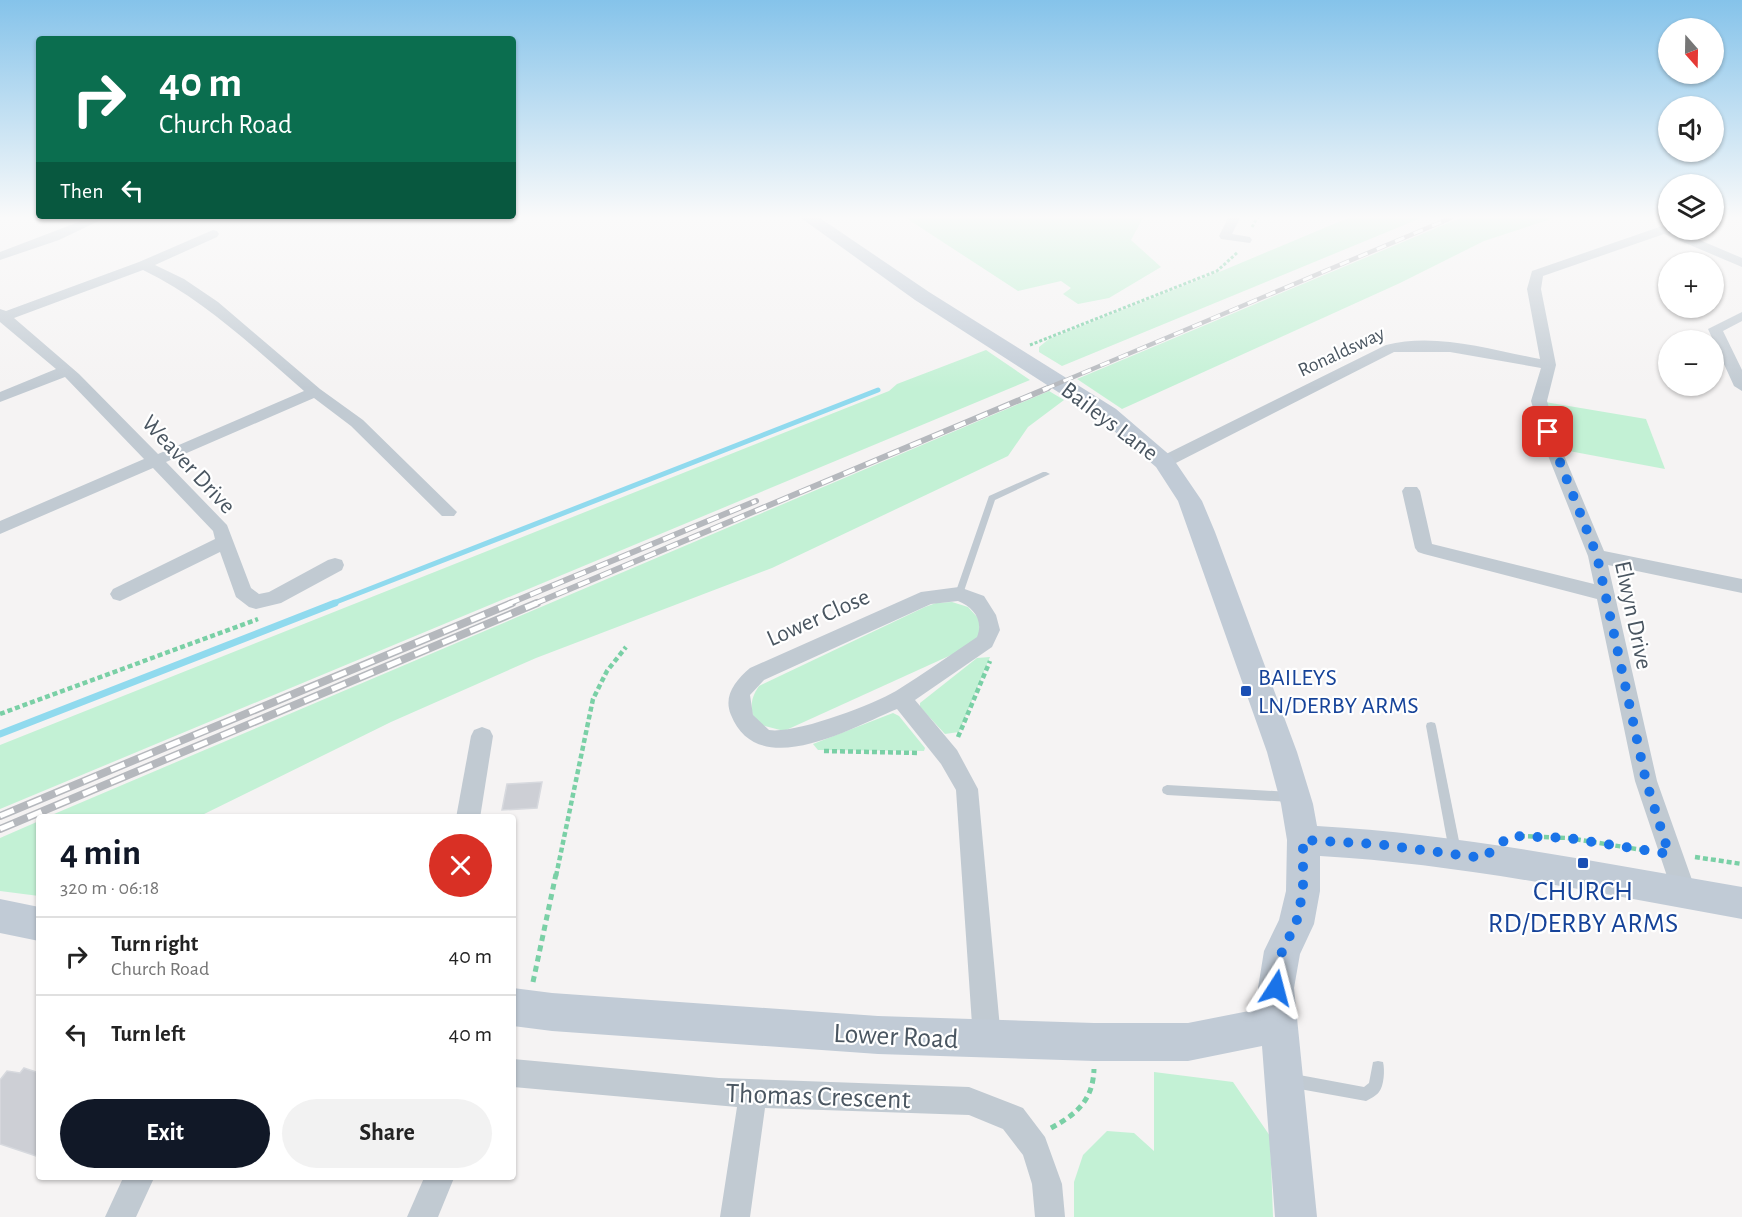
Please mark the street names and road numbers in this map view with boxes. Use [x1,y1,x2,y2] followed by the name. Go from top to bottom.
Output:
[1295,323,1388,381] street label: Ronaldsway
[1057,378,1162,466] street label: Baileys Lane
[137,411,240,518] street label: Weaver Drive
[1610,559,1656,672] street label: Elwyn Drive
[763,585,873,651] street label: Lower Close
[833,1020,959,1054] street label: Lower Road
[725,1080,911,1114] street label: Thomas Crescent

